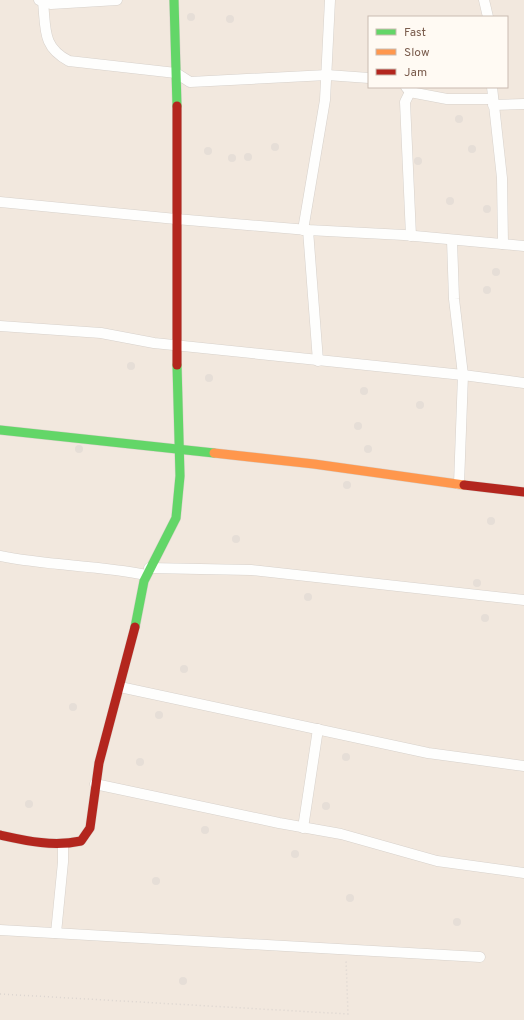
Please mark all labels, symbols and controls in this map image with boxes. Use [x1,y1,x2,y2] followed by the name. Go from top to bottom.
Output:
[368,16,508,88] legend
[404,25,426,41] text: Fast
[404,45,430,61] text: Slow
[404,65,427,81] text: Jam

